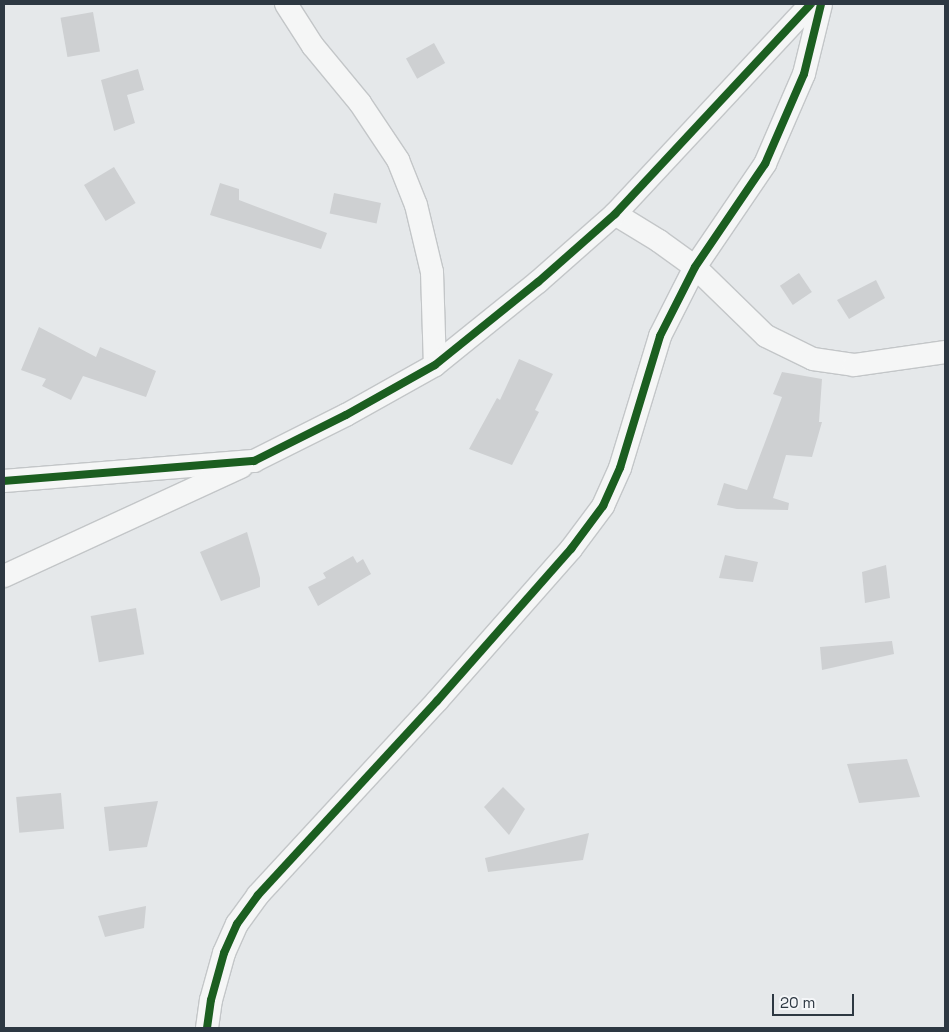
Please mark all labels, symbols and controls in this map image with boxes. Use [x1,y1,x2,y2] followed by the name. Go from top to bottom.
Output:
[774,984,856,1016] scale bar
[780,993,815,1012] text: 20 m

